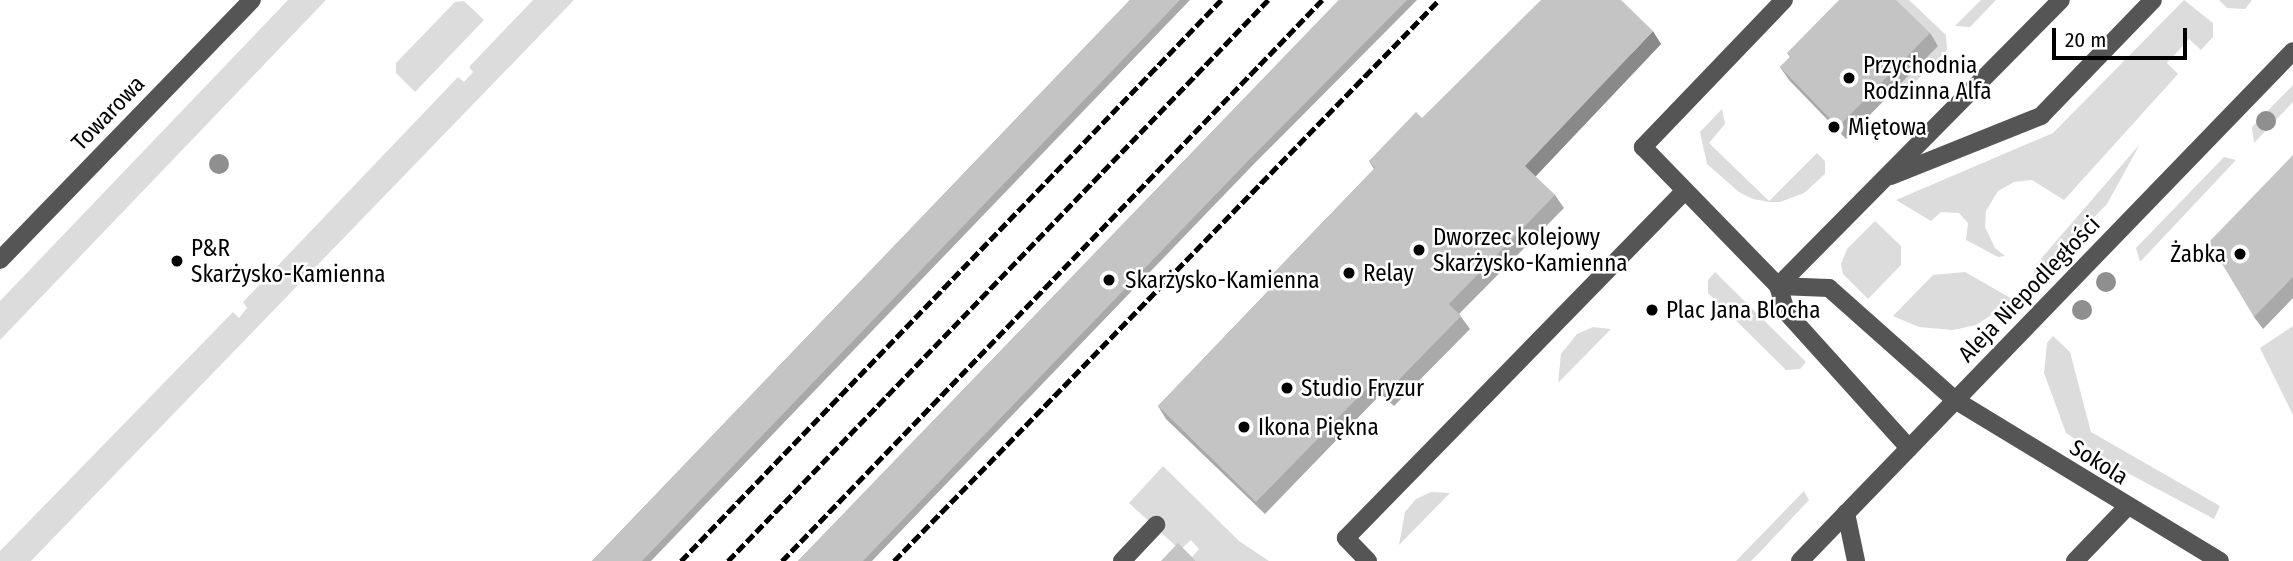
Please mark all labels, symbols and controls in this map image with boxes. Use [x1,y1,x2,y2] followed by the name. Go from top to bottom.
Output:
[2055,14,2190,58] scale bar
[2065,27,2106,53] text: 20 m
[1863,51,1991,105] place label: Przychodnia Rodzinna Alfa
[66,70,150,156] street label: Towarowa
[1841,70,1857,86] marker: Przychodnia Rodzinna Alfa
[1848,113,1927,141] place label: Miętowa
[1826,119,1842,135] marker: Miętowa
[1952,210,2106,368] street label: Aleja Niepodległości
[1433,223,1628,277] place label: Dworzec kolejowy Skarżysko-Kamienna
[191,234,386,288] place label: P&R Skarżysko-Kamienna
[2170,240,2226,268] place label: Żabka
[1411,242,1427,258] marker: Dworzec kolejowy Skarżysko-Kamienna
[2232,246,2248,262] marker: Żabka
[169,253,185,269] marker: P&R Skarżysko-Kamienna
[1363,259,1414,287] place label: Relay
[1341,265,1357,281] marker: Relay
[1125,266,1320,294] place label: Skarżysko-Kamienna
[1099,270,1119,290] marker: Skarżysko-Kamienna
[1666,296,1820,324] place label: Plac Jana Blocha
[1644,302,1660,318] marker: Plac Jana Blocha
[1301,374,1424,402] place label: Studio Fryzur
[1279,380,1295,396] marker: Studio Fryzur
[1258,413,1379,441] place label: Ikona Piękna
[1236,419,1252,435] marker: Ikona Piękna
[2065,434,2133,490] street label: Sokola

